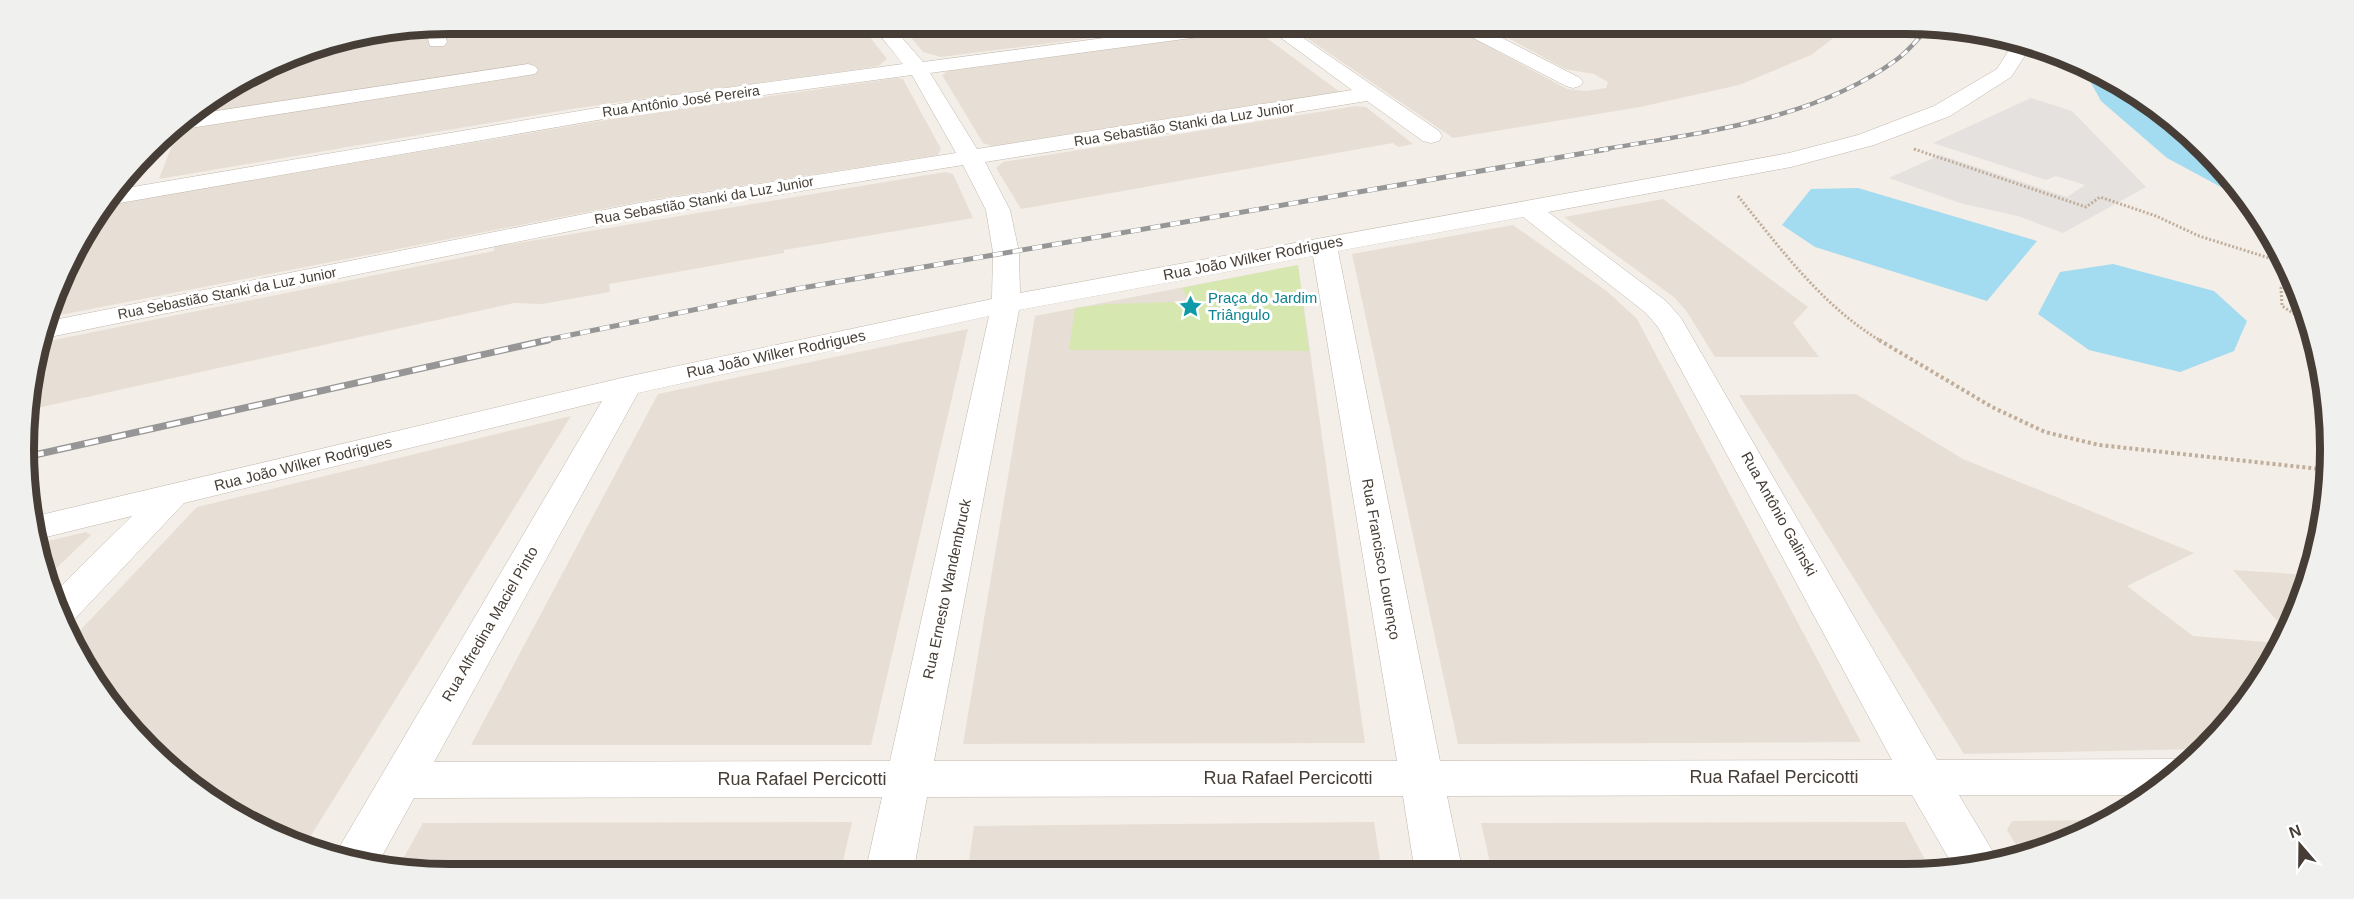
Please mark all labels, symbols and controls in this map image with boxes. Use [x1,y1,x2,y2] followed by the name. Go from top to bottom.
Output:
[601,82,761,120] street label: Rua Antônio José Pereira
[1073,99,1296,149] street label: Rua Sebastião Stanki da Luz Junior
[593,173,815,227] street label: Rua Sebastião Stanki da Luz Junior
[1162,232,1344,283] street label: Rua João Wilker Rodrigues
[116,264,338,322] street label: Rua Sebastião Stanki da Luz Junior
[1208,289,1317,323] place label: Praça do Jardim Triângulo
[1177,294,1203,320] place icon: Praça do Jardim Triângulo
[685,326,867,381] street label: Rua João Wilker Rodrigues
[212,433,394,494] street label: Rua João Wilker Rodrigues
[1738,449,1821,579] street label: Rua Antônio Galinski
[1359,477,1404,641] street label: Rua Francisco Lourenço
[919,497,974,681] street label: Rua Ernesto Wandembruck
[438,543,541,704] street label: Rua Alfredina Maciel Pinto
[1689,767,1859,787] street label: Rua Rafael Percicotti
[1203,768,1373,788] street label: Rua Rafael Percicotti
[717,769,887,789] street label: Rua Rafael Percicotti
[2270,815,2330,875] north arrow
[2287,821,2303,841] text: N

